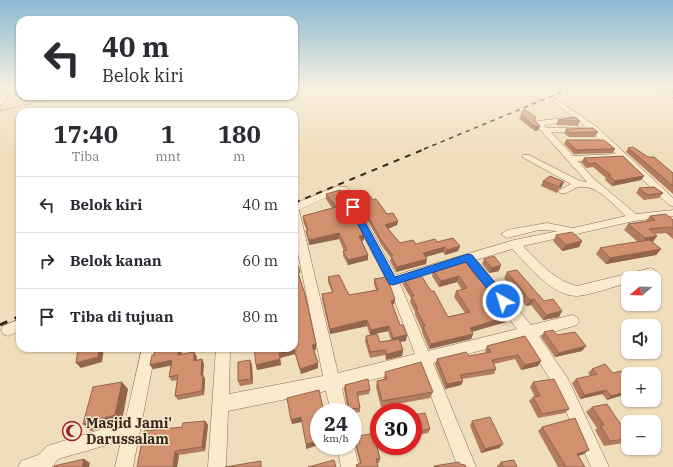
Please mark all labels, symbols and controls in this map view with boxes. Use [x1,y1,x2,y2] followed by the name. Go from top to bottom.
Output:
[102,28,169,65] text: 40 m
[36,32,88,84] icon: left
[102,64,184,87] text: Belok kiri
[53,118,118,150] text: 17:40
[161,118,175,150] text: 1
[218,118,261,150] text: 180
[72,148,99,165] text: Tiba
[155,148,180,165] text: mnt
[233,148,245,165] text: m
[336,190,370,224] pin
[36,194,58,216] icon: left
[70,195,142,214] text: Belok kiri
[242,195,278,214] text: 40 m
[342,196,364,218] icon: arrive
[36,250,58,272] icon: right
[70,251,162,270] text: Belok kanan
[242,251,278,270] text: 60 m
[621,271,661,311] north arrow
[621,271,661,455] map controls
[482,280,524,322] position arrow
[36,306,58,328] icon: arrive
[70,307,174,326] text: Tiba di tujuan
[242,307,278,326] text: 80 m
[621,319,661,359] button: sound
[621,367,661,407] button: +
[370,403,422,455] speed limit sign: 30
[324,410,348,437] text: 24
[86,414,172,448] place label: Masjid Jami' Darussalam
[621,415,661,455] button: −
[61,420,83,442] mosque icon: Masjid Jami' Darussalam
[323,432,349,445] text: km/h

